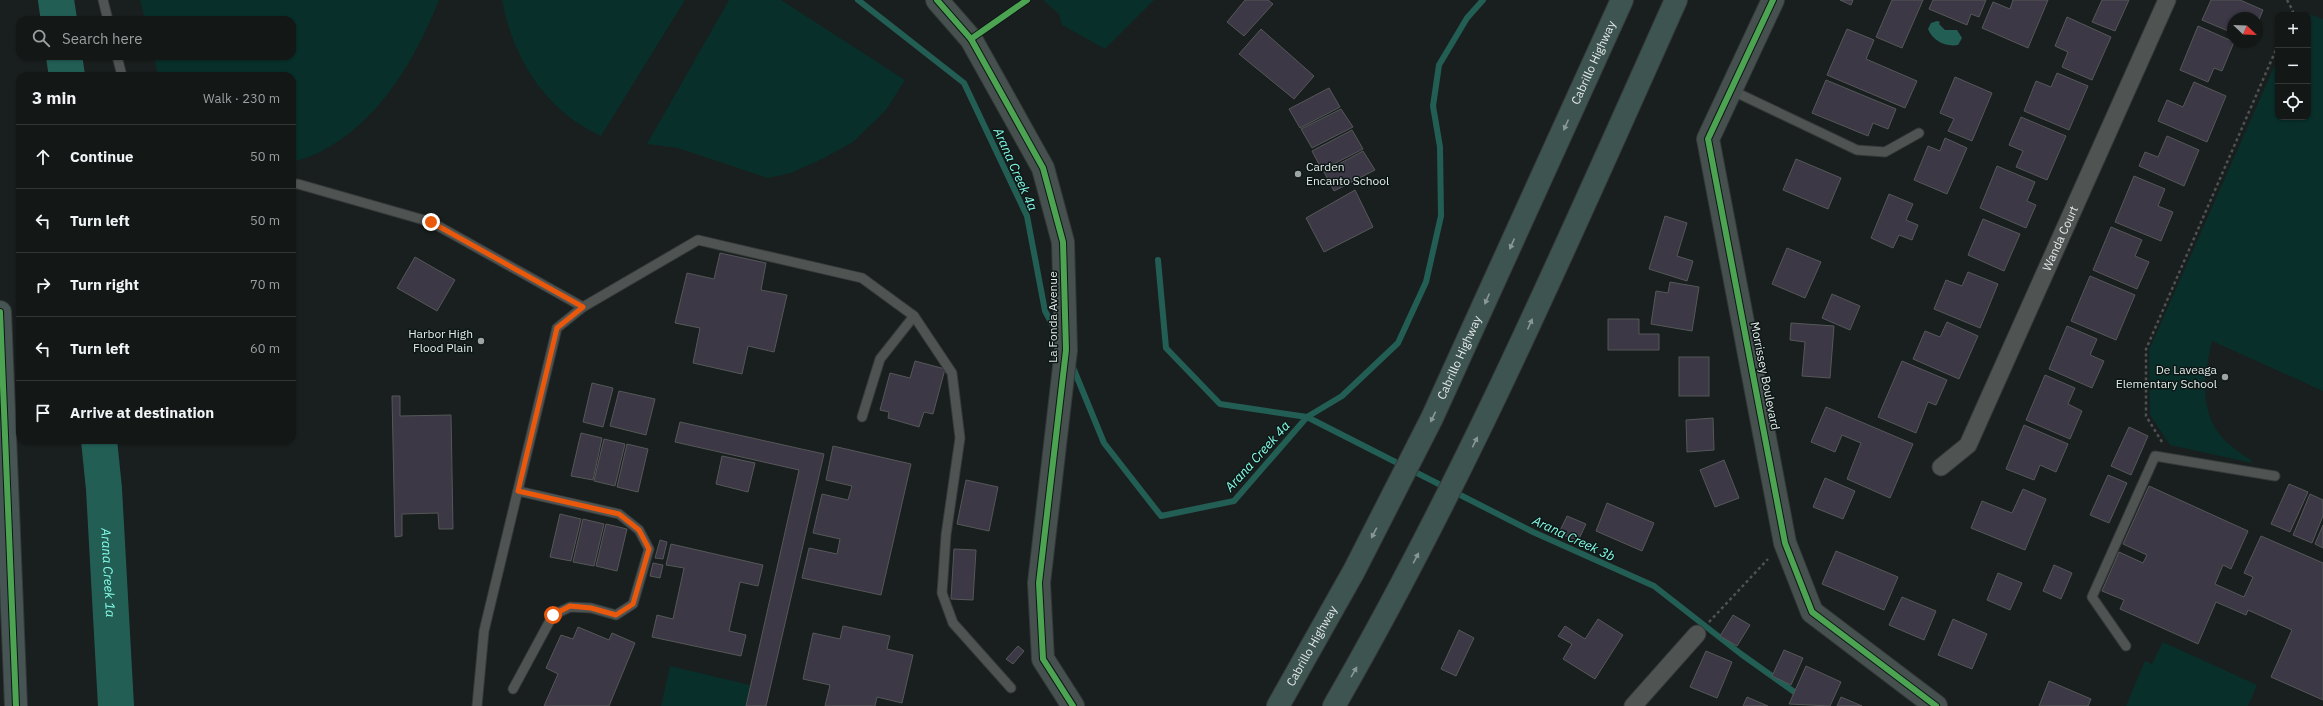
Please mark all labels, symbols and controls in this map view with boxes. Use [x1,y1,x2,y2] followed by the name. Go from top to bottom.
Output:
[2227,12,2263,48] north arrow
[2275,12,2311,120] map controls
[2275,12,2311,48] button: +
[16,16,296,60] search box
[1568,18,1619,107] street label: Cabrillo Highway
[30,27,52,49] icon: search
[62,29,142,48] text: Search here
[2275,48,2311,84] button: −
[2275,84,2311,120] button: locate
[32,87,76,109] text: 3 min
[203,90,280,107] text: Walk · 230 m
[1562,119,1569,131] one-way arrow
[989,124,1041,213] water label: Arana Creek 4a
[32,146,54,168] icon: ahead
[70,147,134,166] text: Continue
[250,148,280,165] text: 50 m
[1306,159,1389,188] place label: Carden Encanto School
[1293,169,1303,179] marker: Carden Encanto School
[2039,203,2081,273] street label: Wanda Court
[32,210,54,232] icon: left
[70,211,130,230] text: Turn left
[250,212,280,229] text: 50 m
[422,213,440,231] route end
[1509,238,1515,249] one-way arrow
[1045,271,1060,363] street label: La Fonda Avenue
[32,274,54,296] icon: right
[70,275,139,294] text: Turn right
[250,276,280,293] text: 70 m
[1484,294,1490,305] one-way arrow
[1433,313,1485,402] street label: Cabrillo Highway
[1527,319,1533,330] one-way arrow
[1748,321,1783,431] street label: Morrissey Boulevard
[408,326,473,355] place label: Harbor High Flood Plain
[476,336,486,346] marker: Harbor High Flood Plain
[32,338,54,360] icon: left
[70,339,130,358] text: Turn left
[250,340,280,357] text: 60 m
[2116,362,2218,391] place label: De Laveaga Elementary School
[2220,372,2230,382] marker: De Laveaga Elementary School
[32,402,54,424] icon: arrive
[70,403,214,422] text: Arrive at destination
[1430,412,1436,423] one-way arrow
[1221,417,1294,496] water label: Arana Creek 4a
[1472,436,1478,448] one-way arrow
[1529,511,1618,565] water label: Arana Creek 3b
[97,527,119,618] water label: Arana Creek 1a
[1371,528,1377,539] one-way arrow
[1412,552,1419,564] one-way arrow
[1283,603,1340,689] street label: Cabrillo Highway
[544,606,562,624] route start
[1350,666,1357,678] one-way arrow

